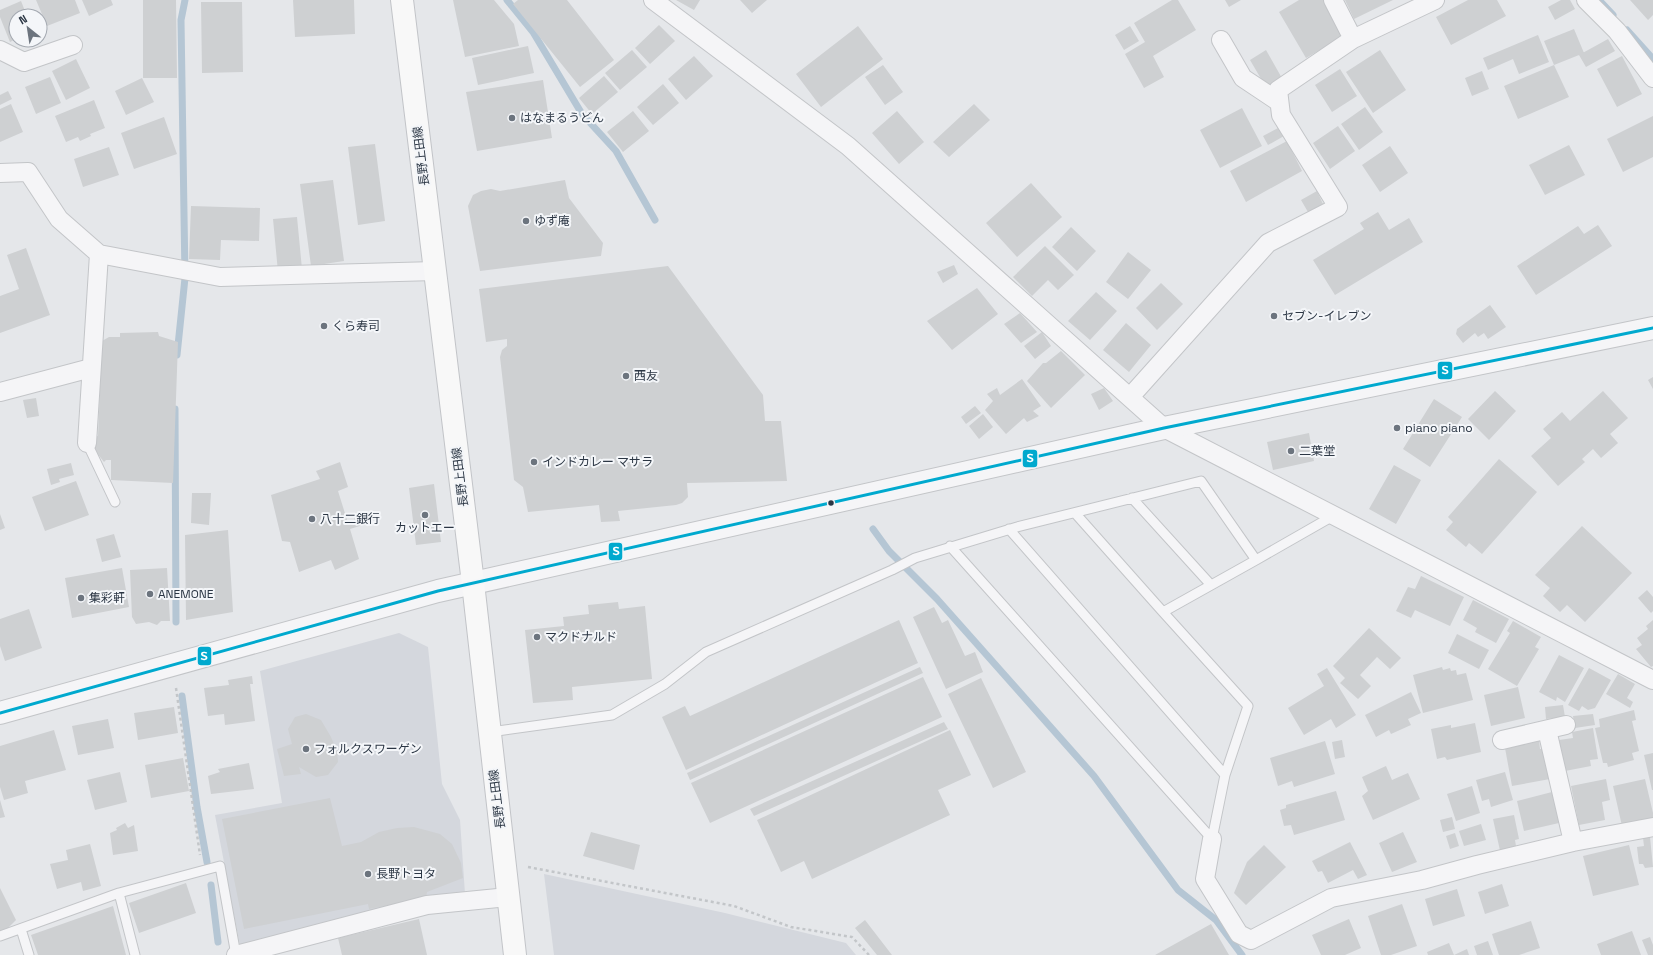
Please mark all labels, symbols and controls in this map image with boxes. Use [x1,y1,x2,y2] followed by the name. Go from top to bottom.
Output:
[8,8,48,48] north arrow
[16,11,30,27] text: N
[520,110,604,126] place label: はなまるうどん
[507,113,517,123] marker: はなまるうどん
[409,125,433,187] street label: 長野上田線
[534,213,570,229] place label: ゆず庵
[521,216,531,226] marker: ゆず庵
[1282,308,1371,324] place label: セブン-イレブン
[1269,311,1279,321] marker: セブン-イレブン
[332,318,380,334] place label: くら寿司
[319,321,329,331] marker: くら寿司
[1437,361,1453,380] line badge: Ｓ
[1440,363,1451,377] text: Ｓ
[634,368,658,384] place label: 西友
[621,371,631,381] marker: 西友
[1405,420,1473,436] place label: piano piano
[1392,423,1402,433] marker: piano piano
[1299,443,1335,459] place label: 二葉堂
[448,446,472,508] street label: 長野上田線
[1286,446,1296,456] marker: 二葉堂
[1022,449,1038,468] line badge: Ｓ
[1025,451,1036,465] text: Ｓ
[542,454,653,470] place label: インドカレー マサラ
[529,457,539,467] marker: インドカレー マサラ
[826,498,836,508] unlabelled marker
[420,510,430,520] marker: カットエー
[320,511,380,527] place label: 八十二銀行
[307,514,317,524] marker: 八十二銀行
[395,520,455,536] place label: カットエー
[608,542,623,561] line badge: Ｓ
[611,544,622,558] text: Ｓ
[158,586,214,602] place label: ANEMONE
[145,589,155,599] marker: ANEMONE
[89,590,125,606] place label: 集彩軒
[76,593,86,603] marker: 集彩軒
[545,629,617,645] place label: マクドナルド
[532,632,542,642] marker: マクドナルド
[197,646,212,666] line badge: Ｓ
[199,649,210,663] text: Ｓ
[314,741,422,757] place label: フォルクスワーゲン
[301,744,311,754] marker: フォルクスワーゲン
[485,768,509,830] street label: 長野上田線
[376,866,436,882] place label: 長野トヨタ
[363,869,373,879] marker: 長野トヨタ

